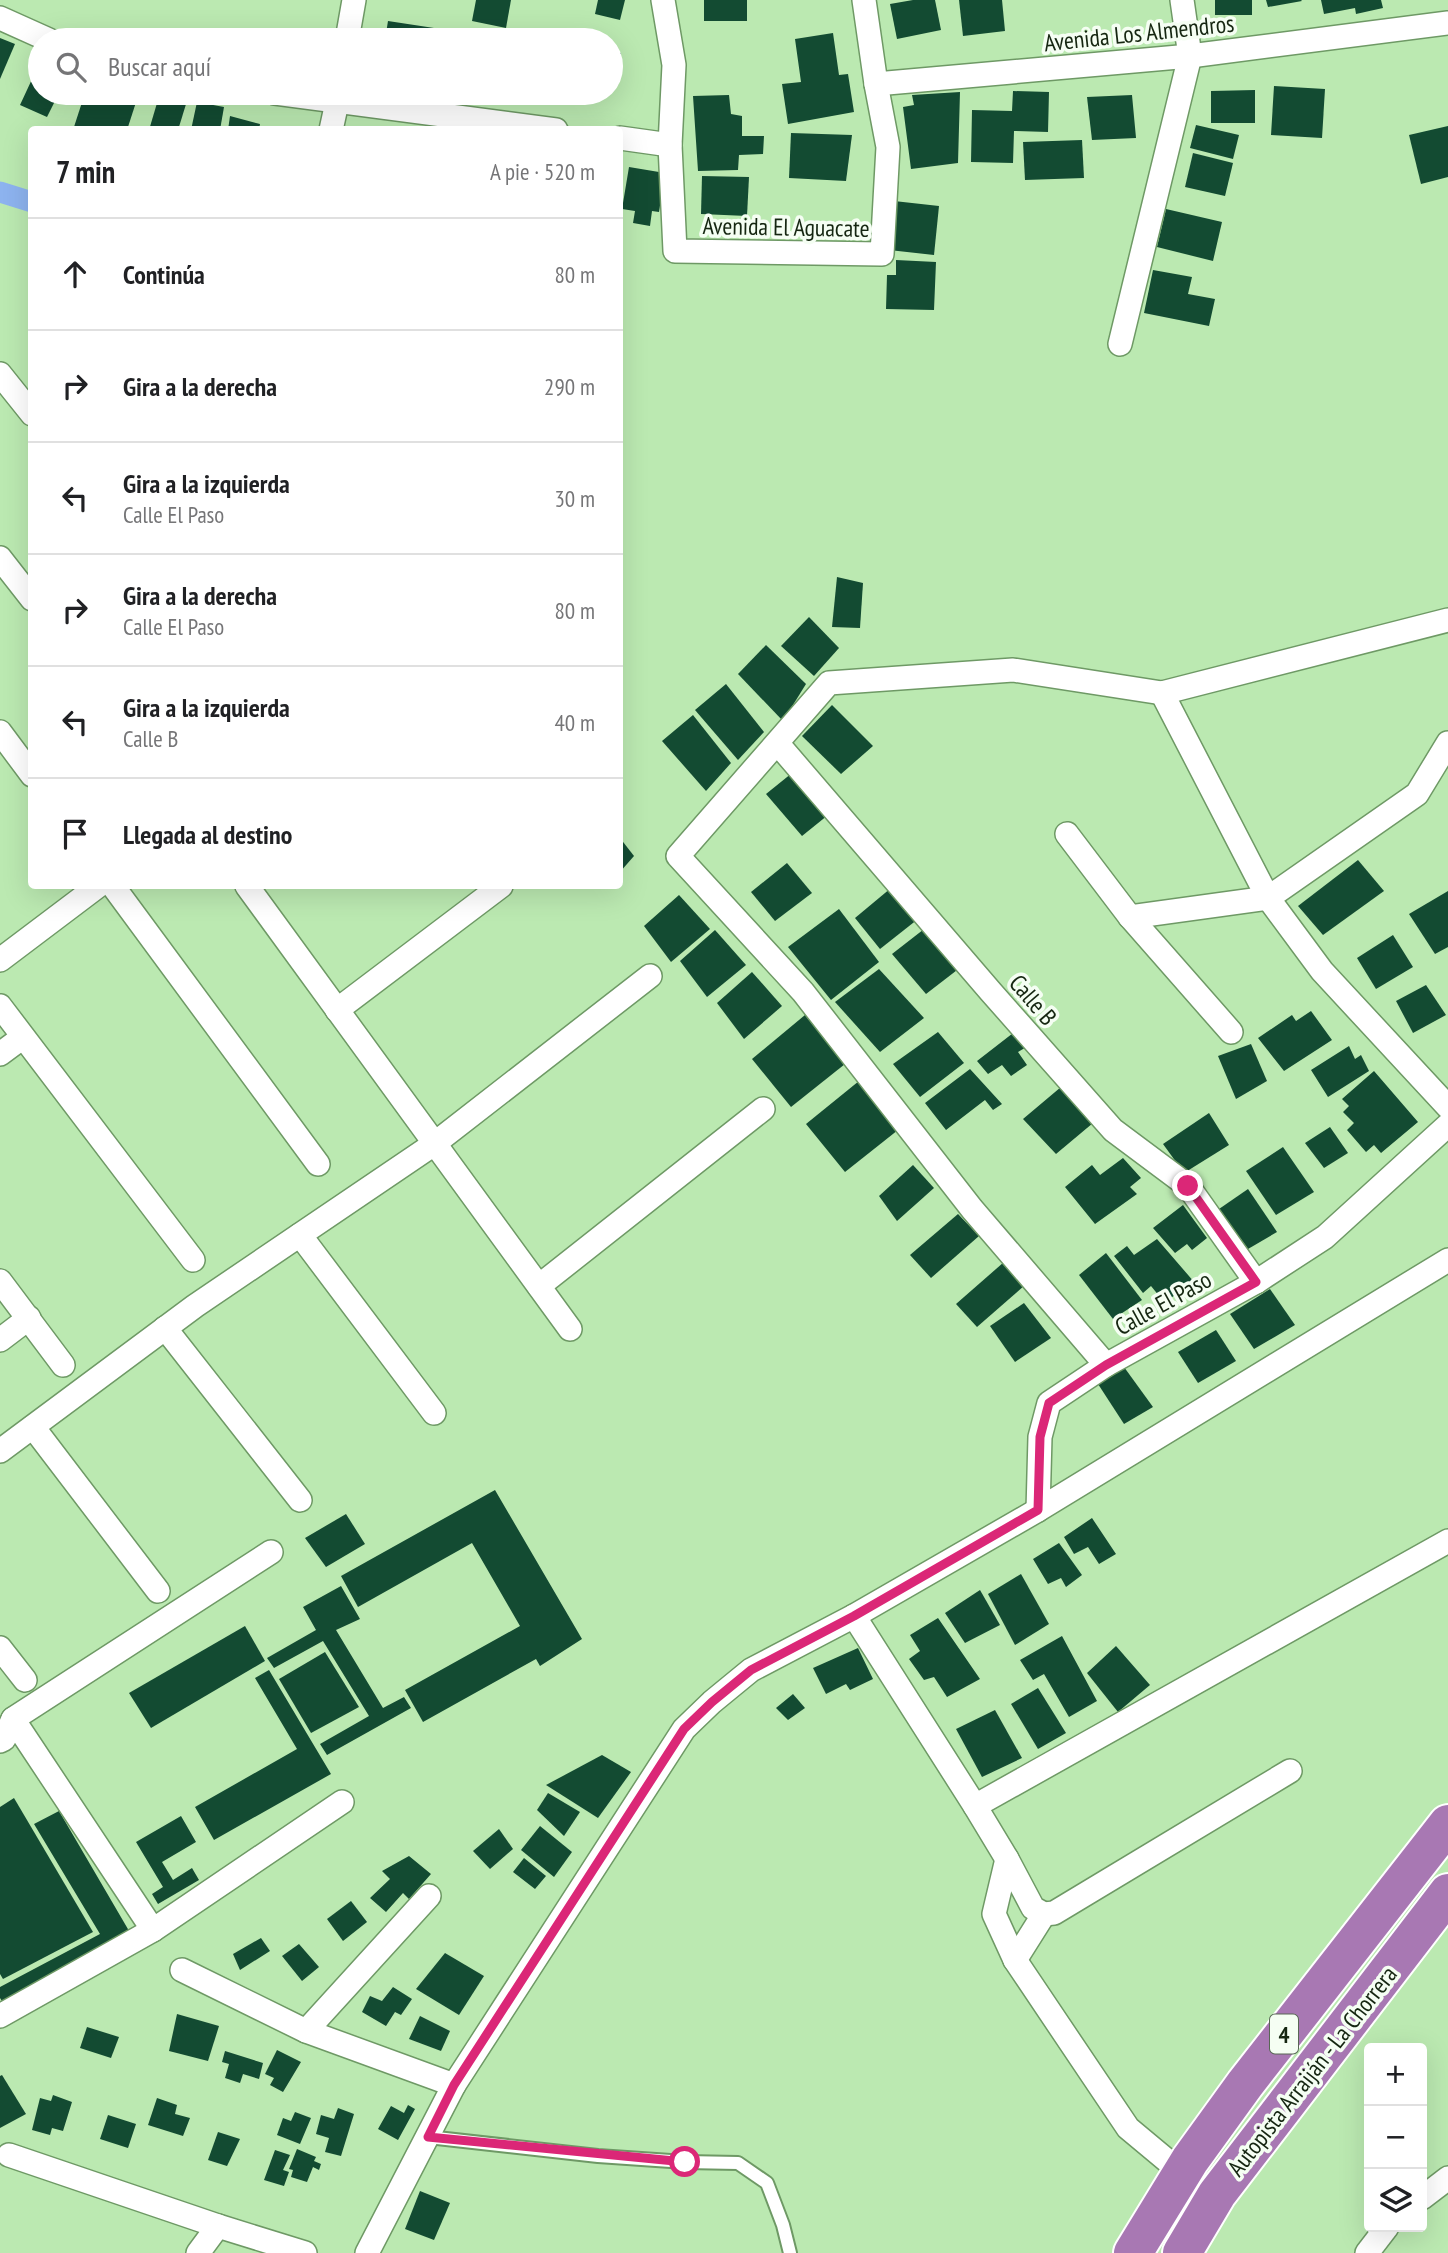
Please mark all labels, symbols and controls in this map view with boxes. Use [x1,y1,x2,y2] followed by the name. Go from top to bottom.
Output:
[1042,8,1236,58] street label: Avenida Los Almendros
[28,28,623,105] search box
[52,48,90,86] icon: search
[108,50,211,83] text: Buscar aquí
[56,152,115,191] text: 7 min
[490,157,595,186] text: A pie · 520 m
[702,210,870,244] street label: Avenida El Aguacate
[56,255,94,293] icon: ahead
[123,258,205,291] text: Continúa
[554,260,595,289] text: 80 m
[56,367,94,405] icon: right
[123,370,277,403] text: Gira a la derecha
[544,372,595,401] text: 290 m
[123,467,290,500] text: Gira a la izquierda
[56,479,94,517] icon: left
[554,484,595,513] text: 30 m
[123,500,224,529] text: Calle El Paso
[123,579,277,612] text: Gira a la derecha
[56,591,94,629] icon: right
[554,596,595,625] text: 80 m
[123,612,224,641] text: Calle El Paso
[123,691,290,724] text: Gira a la izquierda
[56,703,94,741] icon: left
[554,708,595,737] text: 40 m
[123,724,178,753] text: Calle B
[56,815,94,853] icon: arrive
[123,818,292,851] text: Llegada al destino
[1002,968,1064,1032] street label: Calle B
[1172,1170,1203,1201] route end
[1109,1264,1217,1342] street label: Calle El Paso
[1220,1960,1404,2182] street label: Autopista Arraiján - La Chorrera
[1270,2014,1298,2054] road number: 4
[1364,2043,1427,2232] map controls
[1364,2043,1427,2106] button: +
[1364,2106,1427,2169] button: −
[669,2146,700,2177] route start
[1364,2169,1427,2232] button: layers

